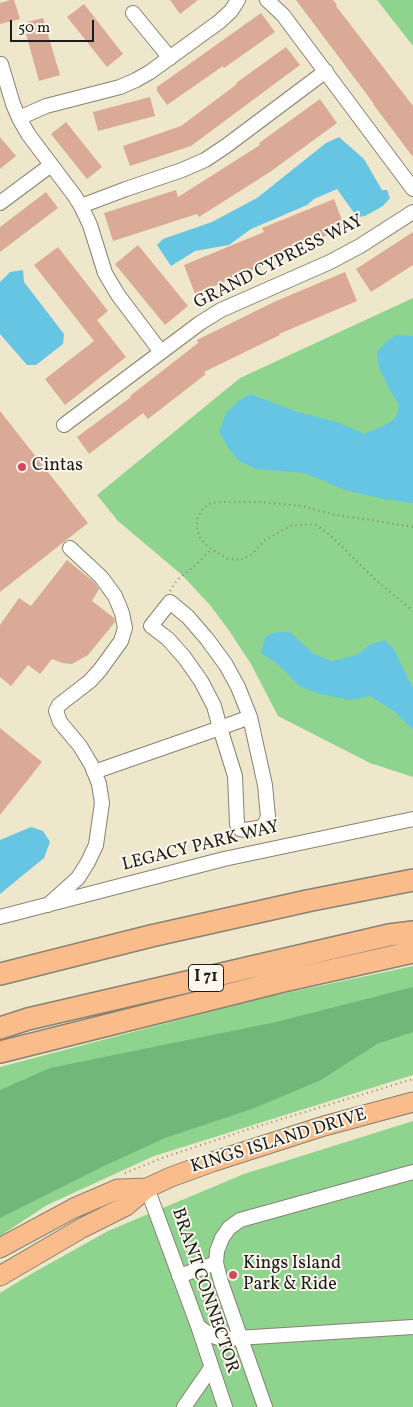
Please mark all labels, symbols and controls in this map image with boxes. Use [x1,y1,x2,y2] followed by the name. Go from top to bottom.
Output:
[12,10,96,42] scale bar
[18,18,50,39] text: 50 m
[191,211,367,315] street label: GRAND CYPRESS WAY
[32,456,83,478] place label: Cintas
[16,461,28,473] marker: Cintas
[120,817,282,877] street label: LEGACY PARK WAY
[188,964,224,991] road number: I 71
[188,1105,370,1179] street label: KINGS ISLAND DRIVE
[166,1206,242,1376] street label: BRANT CONNECTOR
[243,1254,341,1296] place label: Kings Island Park & Ride
[227,1269,239,1281] marker: Kings Island Park & Ride

